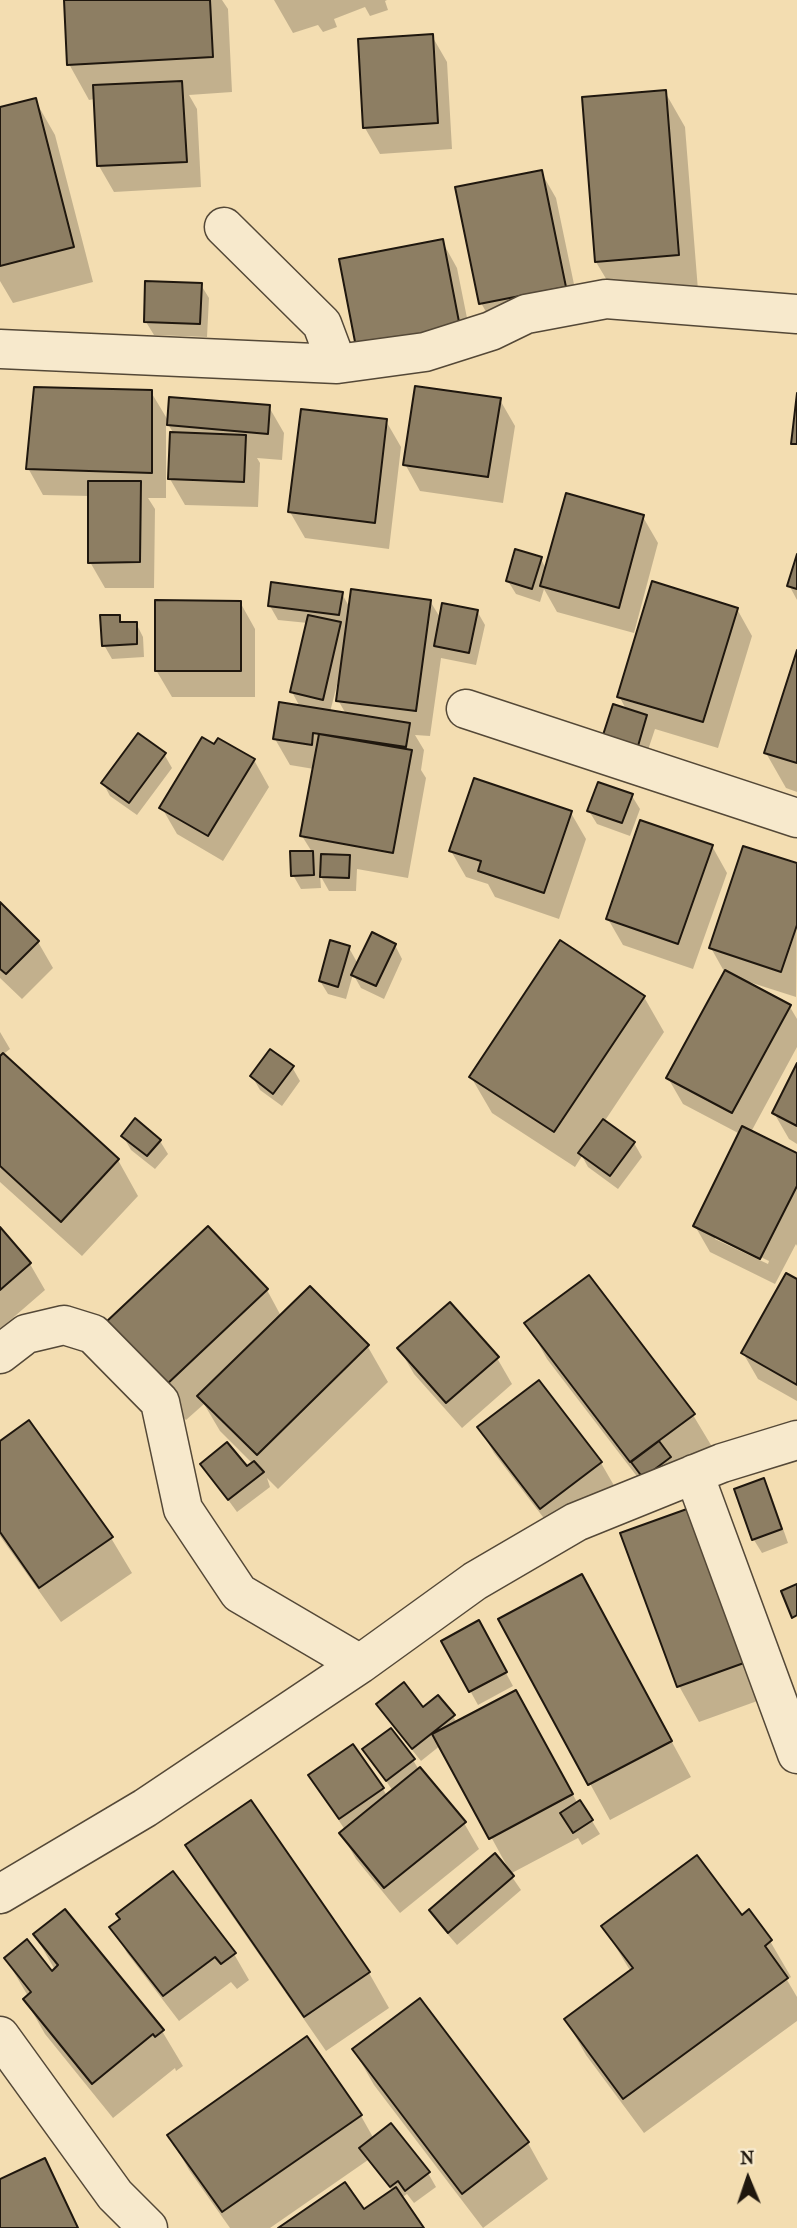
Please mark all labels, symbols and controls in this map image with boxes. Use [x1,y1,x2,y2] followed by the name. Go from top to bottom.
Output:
[713,2144,783,2214] north arrow
[740,2147,755,2169] text: N

